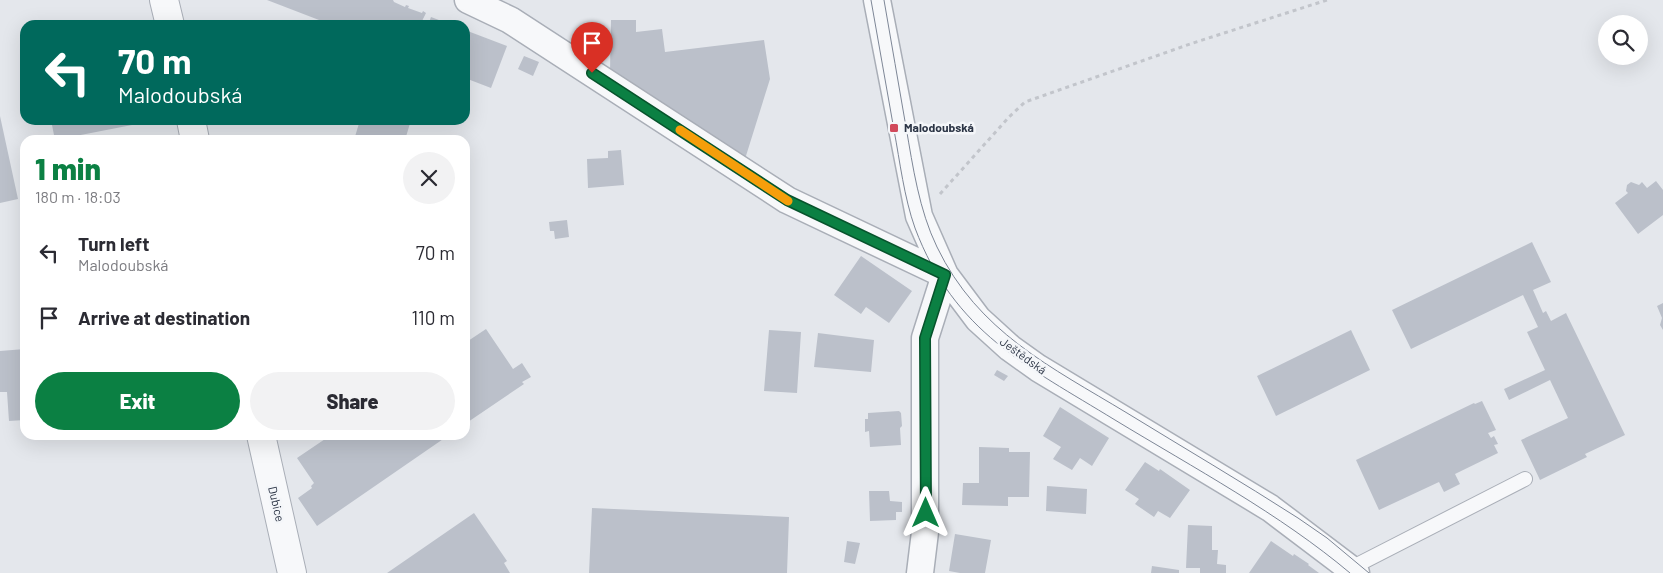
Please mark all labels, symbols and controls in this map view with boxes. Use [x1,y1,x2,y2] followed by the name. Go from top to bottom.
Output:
[1598,15,1648,65] map controls
[1598,15,1648,65] button: search
[571,22,613,73] pin
[578,29,606,57] icon: arrive
[118,39,192,81] text: 70 m
[35,40,100,105] icon: left
[118,81,242,107] text: Malodoubská
[904,120,974,134] place label: Malodoubská
[888,122,900,134] marker: Malodoubská
[35,150,101,186] text: 1 min
[403,152,455,204] button: close
[35,187,121,206] text: 180 m · 18:03
[78,232,149,255] text: Turn left
[35,239,63,267] icon: left
[416,241,455,264] text: 70 m
[78,255,169,274] text: Malodoubská
[35,304,63,332] icon: arrive
[78,306,250,329] text: Arrive at destination
[411,306,455,329] text: 110 m
[998,334,1050,377] street label: Ještědská
[35,372,240,430] button: Exit
[250,372,455,430] button: Share
[266,485,288,523] street label: Dubice
[899,486,951,538] position arrow

